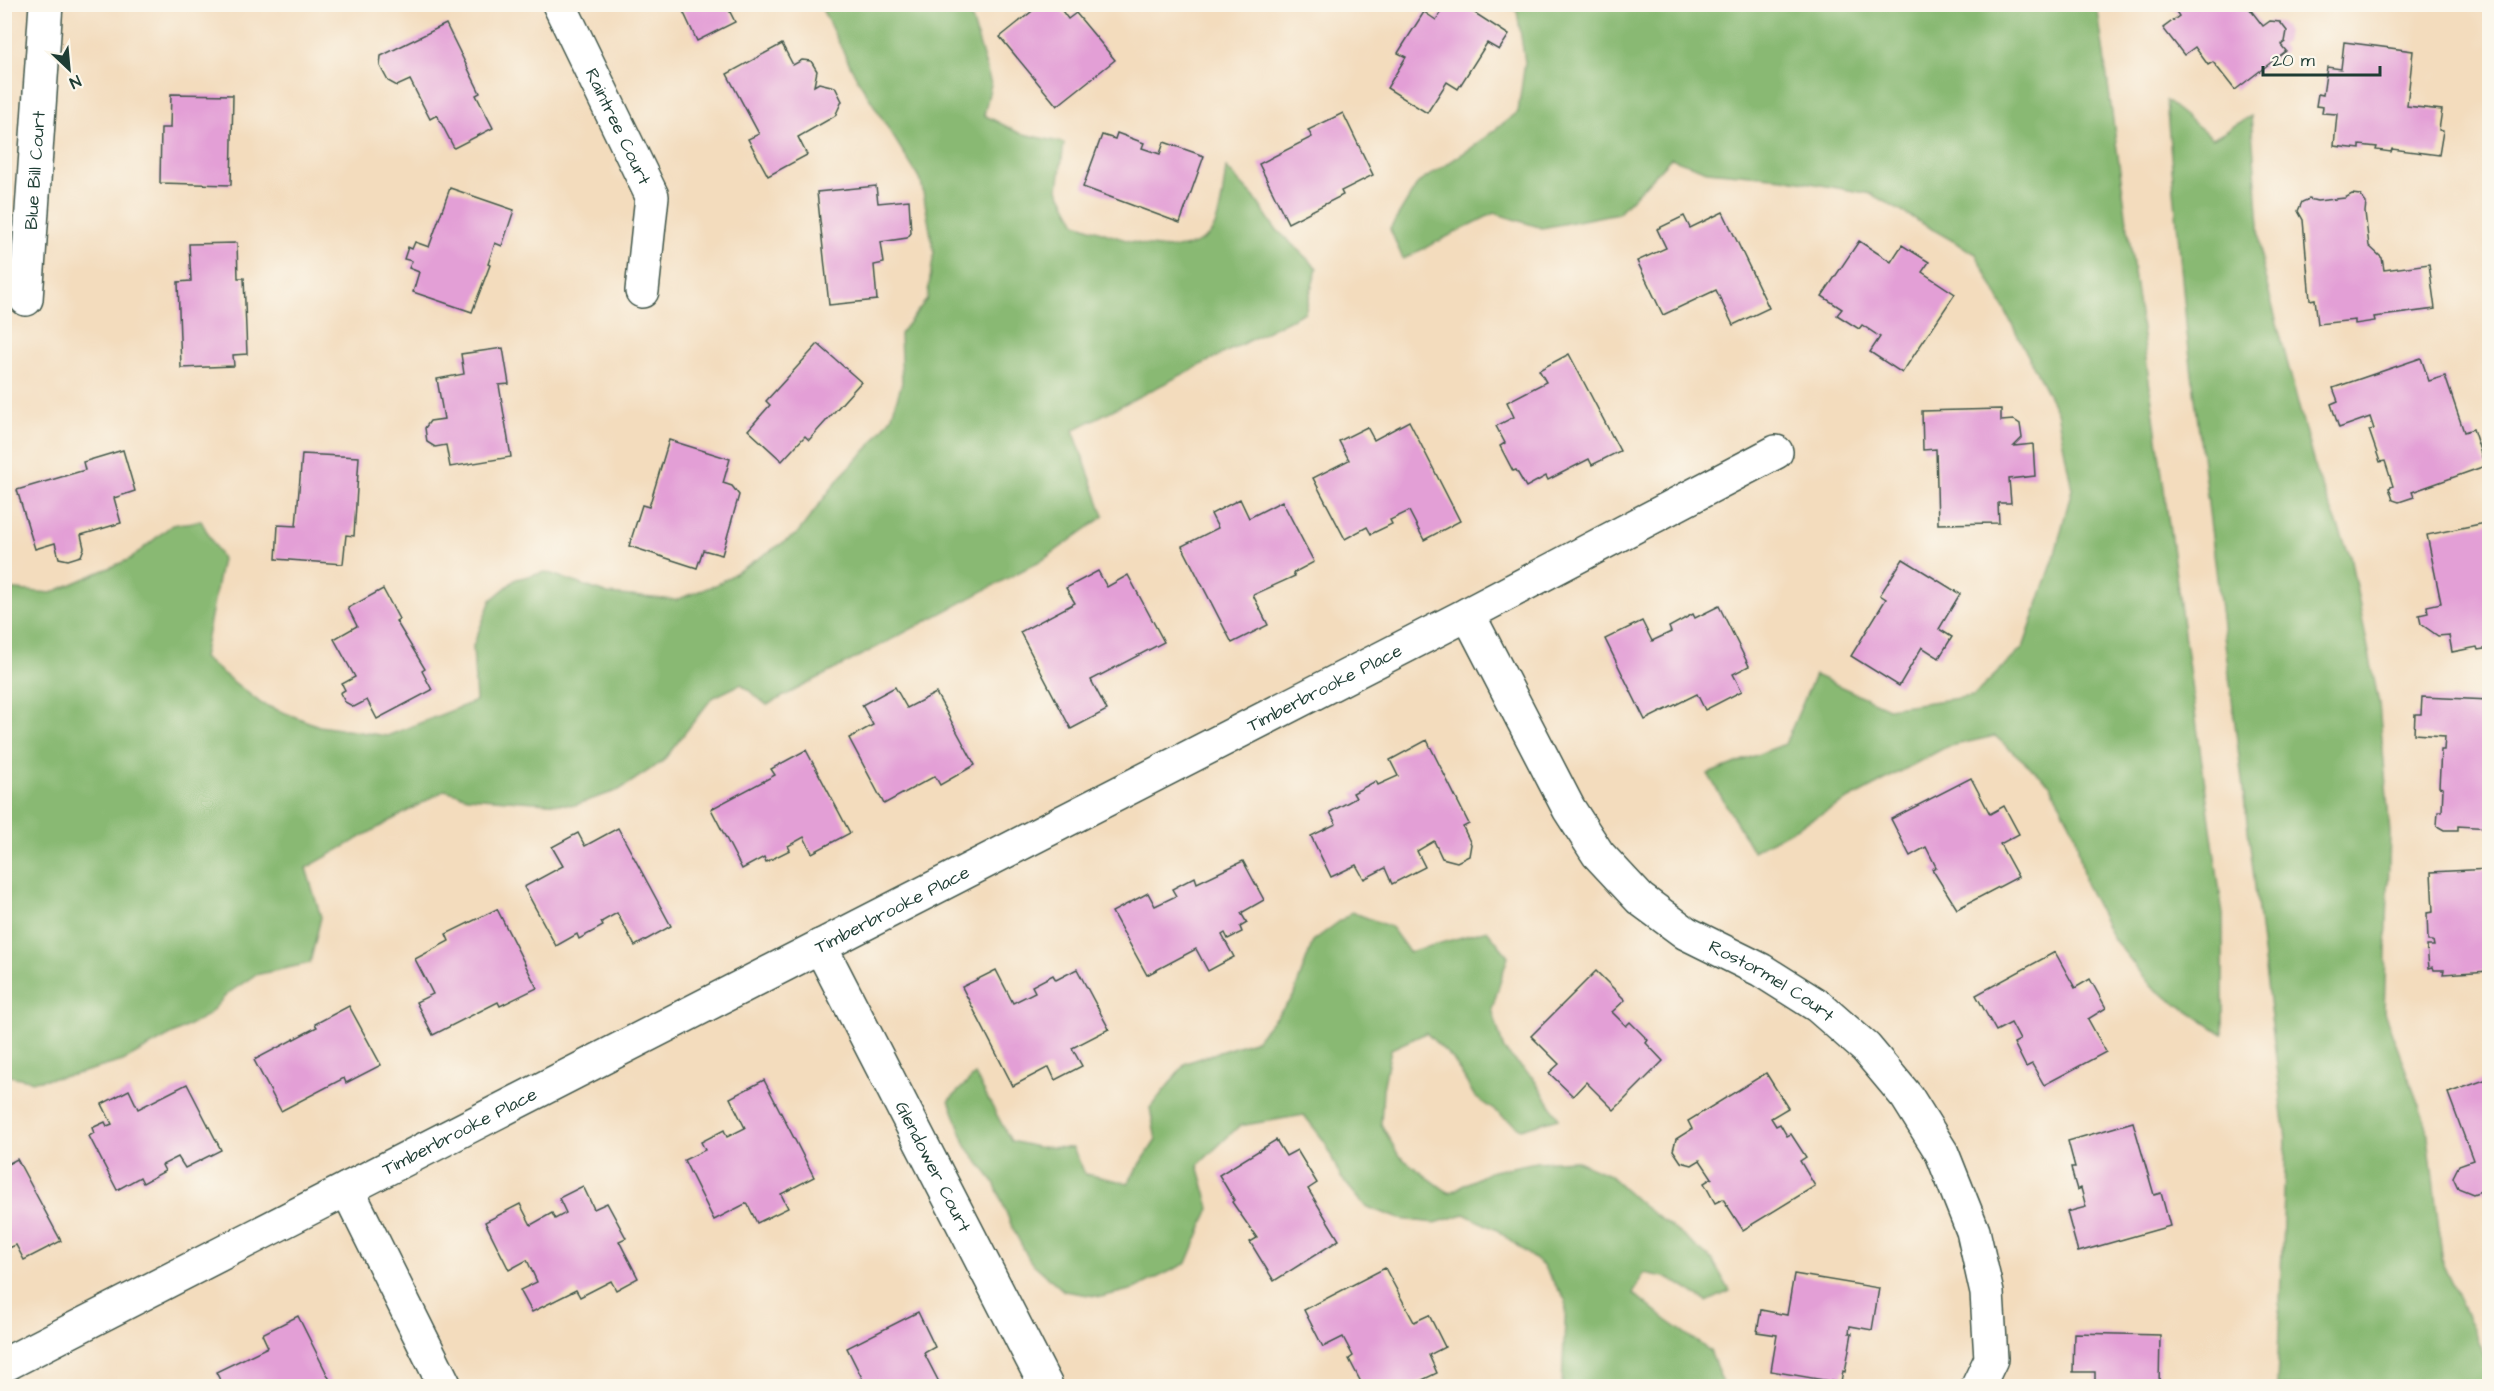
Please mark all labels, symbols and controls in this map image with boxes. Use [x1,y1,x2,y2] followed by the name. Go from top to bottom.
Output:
[39,39,99,99] north arrow
[2263,39,2380,77] scale bar
[2272,48,2315,73] text: 20 m
[579,64,658,190] street label: Raintree Court
[66,69,84,94] text: N
[18,109,51,231] street label: Blue Bill Court
[1243,637,1406,738] street label: Timberbrooke Place
[810,859,974,960] street label: Timberbrooke Place
[1705,934,1841,1028] street label: Rostormel Court
[378,1081,541,1181] street label: Timberbrooke Place
[889,1097,978,1237] street label: Glendower Court

